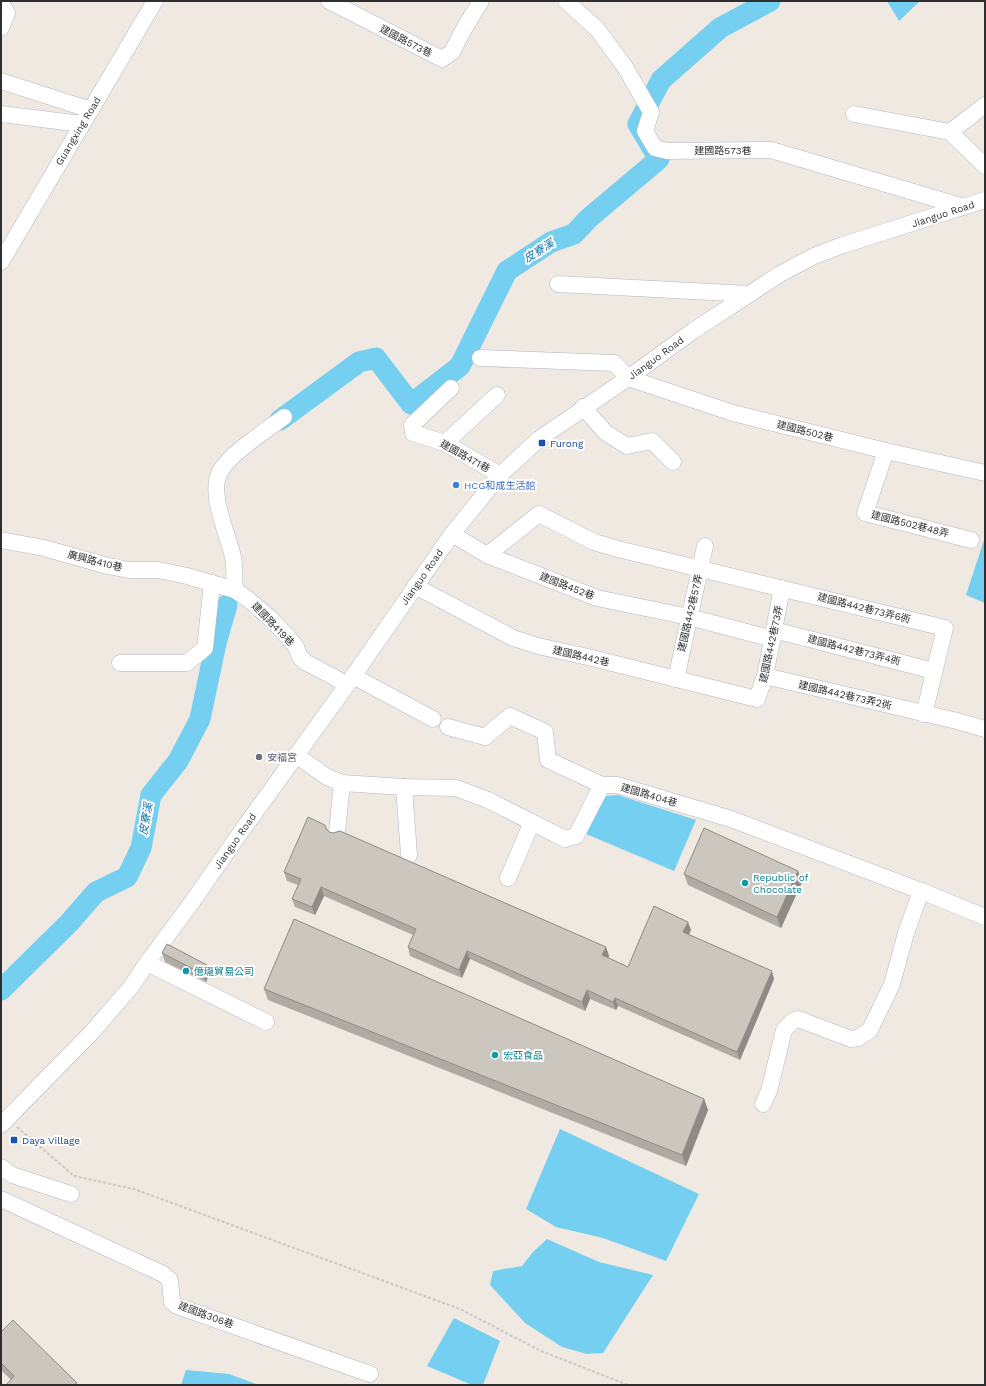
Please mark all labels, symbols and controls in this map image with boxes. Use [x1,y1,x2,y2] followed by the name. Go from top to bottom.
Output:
[378,23,434,59] street label: 建國路573巷
[53,95,103,167] street label: Guangxing Road
[694,145,752,156] street label: 建國路573巷
[910,199,976,229] street label: Jianguo Road
[522,236,558,265] water label: 皮寮溪
[626,334,686,382] street label: Jianguo Road
[776,419,834,443] street label: 建國路502巷
[438,438,492,474] street label: 建國路471巷
[537,438,547,448] marker: Furong
[550,438,584,449] place label: Furong
[451,480,461,490] marker: HCG和成生活館
[464,480,535,491] place label: HCG和成生活館
[870,509,950,539] street label: 建國路502巷48弄
[399,547,445,607] street label: Jianguo Road
[66,549,124,573] street label: 廣興路410巷
[538,571,596,601] street label: 建國路452巷
[676,573,704,653] street label: 建國路442巷57弄
[816,591,912,625] street label: 建國路442巷73弄6衖
[250,600,296,648] street label: 建國路419巷
[757,604,785,684] street label: 建國路442巷73弄
[806,633,902,667] street label: 建國路442巷73弄4衖
[551,644,611,668] street label: 建國路442巷
[797,679,893,711] street label: 建國路442巷73弄2衖
[254,752,264,762] marker: 安福宮
[267,752,297,763] place label: 安福宮
[619,782,679,808] street label: 建國路404巷
[137,800,156,836] water label: 皮寮溪
[212,811,258,871] street label: Jianguo Road
[753,872,809,895] place label: Republic of Chocolate
[740,878,750,888] marker: Republic of Chocolate
[181,966,191,976] marker: 億瓏貿易公司
[194,966,254,977] place label: 億瓏貿易公司
[490,1050,500,1060] marker: 宏亞食品
[503,1050,543,1061] place label: 宏亞食品
[9,1135,19,1145] marker: Daya Village
[22,1135,80,1146] place label: Daya Village
[177,1300,235,1330] street label: 建國路306巷

